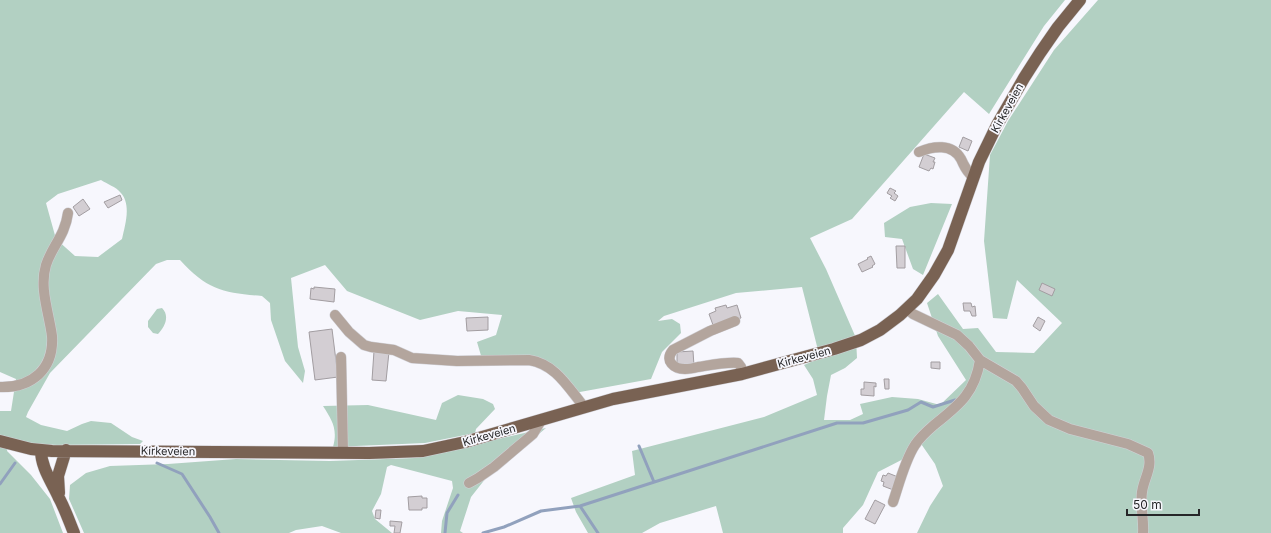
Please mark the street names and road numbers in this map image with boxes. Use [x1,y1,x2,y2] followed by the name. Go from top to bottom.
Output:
[988,81,1026,135] street label: Kirkeveien
[776,343,832,371] street label: Kirkeveien
[461,421,517,449] street label: Kirkeveien
[141,444,195,458] street label: Kirkeveien

